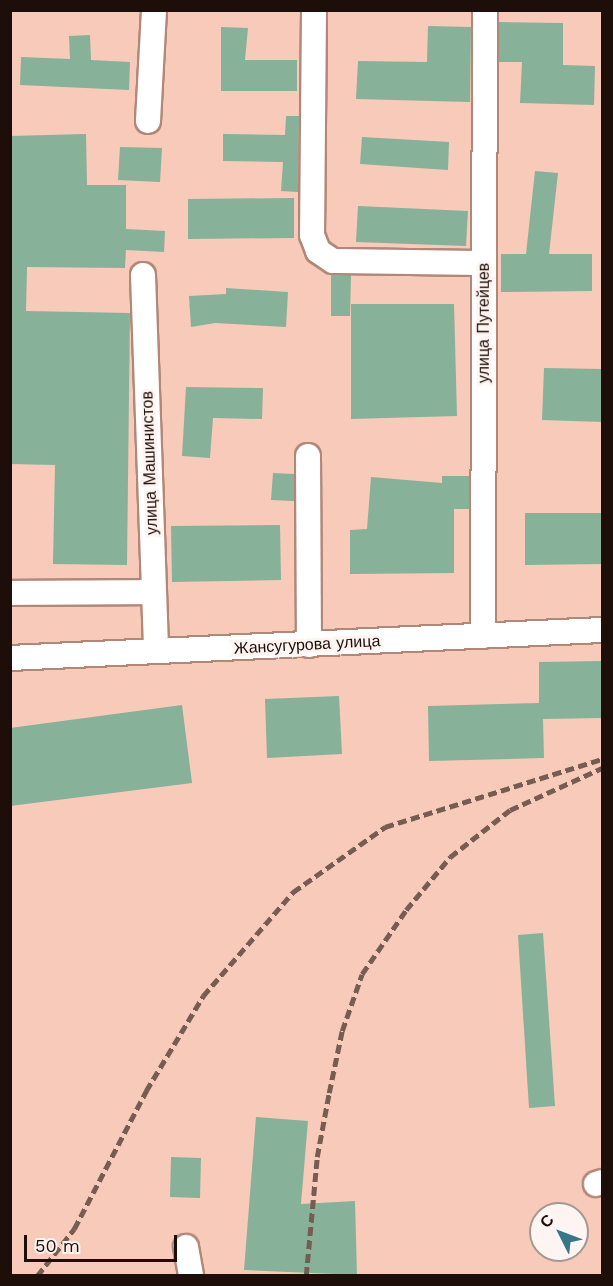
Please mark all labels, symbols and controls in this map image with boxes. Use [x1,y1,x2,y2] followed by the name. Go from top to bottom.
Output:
[474,263,494,383] street label: улица Путейцев
[138,391,162,535] street label: улица Машинистов
[233,632,381,658] street label: Жансугурова улица
[529,1202,589,1262] north arrow
[536,1210,558,1232] text: С
[27,1223,180,1261] scale bar
[35,1235,80,1256] text: 50 m

